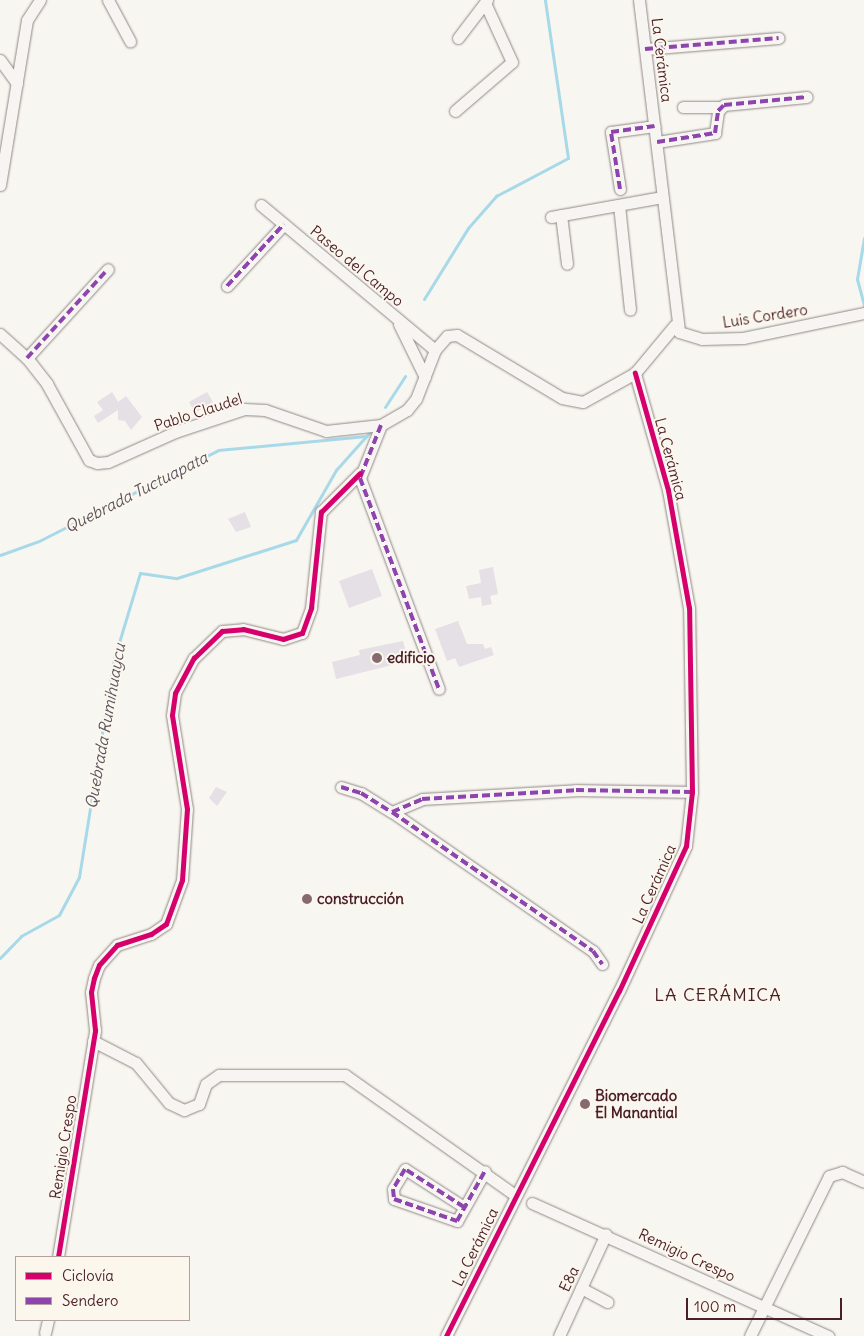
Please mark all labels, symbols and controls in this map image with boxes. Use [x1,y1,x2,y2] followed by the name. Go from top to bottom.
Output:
[648,17,676,103] street label: La Cerámica
[307,222,407,310] street label: Paseo del Campo
[721,300,809,332] street label: Luis Cordero
[152,389,244,435] street label: Pablo Claudel
[651,416,691,502] street label: La Cerámica
[61,448,211,536] water label: Quebrada Tuctuapata
[81,642,129,810] water label: Quebrada Rumihuaycu
[387,649,435,667] place label: edificio
[371,652,383,664] marker: edificio
[629,842,679,926] street label: La Cerámica
[317,890,404,908] place label: construcción
[301,893,313,905] marker: construcción
[653,984,783,1006] district label: LA CERÁMICA
[595,1086,678,1121] place label: Biomercado El Manantial
[46,1094,80,1200] street label: Remigio Crespo
[579,1098,591,1110] marker: Biomercado El Manantial
[448,1205,502,1289] street label: La Cerámica
[636,1225,738,1285] street label: Remigio Crespo
[15,1256,190,1321] legend
[555,1263,583,1295] street label: E8a
[62,1266,114,1285] text: Ciclovía
[689,1288,845,1320] scale bar
[62,1291,118,1310] text: Sendero
[694,1297,736,1316] text: 100 m

